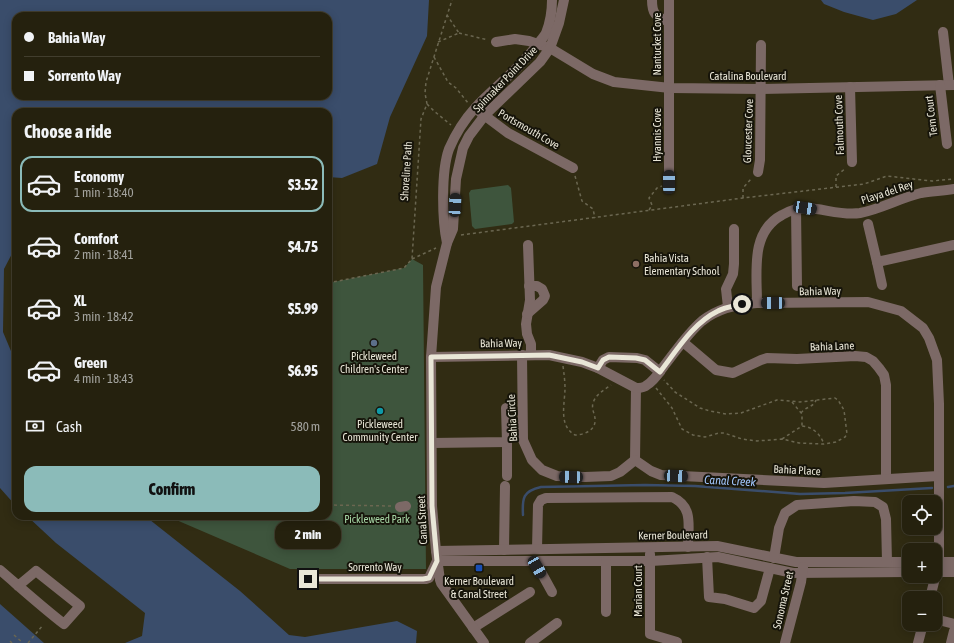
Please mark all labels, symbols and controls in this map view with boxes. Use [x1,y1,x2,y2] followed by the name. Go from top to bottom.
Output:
[651,12,663,76] street label: Nantucket Cove
[48,29,105,46] text: Bahia Way
[471,44,539,114] street label: Spinnaker Point Drive
[48,67,121,84] text: Sorrento Way
[709,70,787,82] street label: Catalina Boulevard
[832,95,846,155] street label: Falmouth Cove
[923,95,939,137] street label: Tern Court
[741,99,755,163] street label: Gloucester Cove
[496,107,562,151] street label: Portsmouth Cove
[651,108,663,162] street label: Hyannis Cove
[24,121,112,142] text: Choose a ride
[398,141,414,201] street label: Shoreline Path
[26,166,62,202] icon: car
[74,168,124,185] text: Economy
[663,170,675,194] car
[288,176,318,193] text: $3.52
[859,178,915,206] street label: Playa del Rey
[74,185,134,200] text: 1 min · 18:40
[448,193,462,217] car
[792,200,818,216] car
[26,228,62,264] icon: car
[74,230,118,247] text: Comfort
[288,238,318,255] text: $4.75
[74,247,134,262] text: 2 min · 18:41
[644,252,720,277] place label: Bahia Vista Elementary School
[631,259,641,269] marker: Bahia Vista Elementary School
[799,285,842,297] street label: Bahia Way
[26,290,62,326] icon: car
[74,292,87,309] text: XL
[733,295,751,313] route start
[761,297,785,309] car
[288,300,318,317] text: $5.99
[74,309,134,324] text: 3 min · 18:42
[480,337,523,349] street label: Bahia Way
[369,338,379,348] marker: Pickleweed Children's Center
[810,339,854,353] street label: Bahia Lane
[340,350,409,375] place label: Pickleweed Children's Center
[26,352,62,388] icon: car
[74,354,107,371] text: Green
[288,362,318,379] text: $6.95
[74,371,134,386] text: 4 min · 18:43
[505,394,519,442] street label: Bahia Circle
[375,406,385,416] marker: Pickleweed Community Center
[24,415,46,437] icon: cash
[56,418,82,435] text: Cash
[343,418,418,443] place label: Pickleweed Community Center
[291,419,320,434] text: 580 m
[773,463,821,477] street label: Bahia Place
[24,466,320,512] button: Confirm
[664,469,688,483] car
[559,471,583,483] car
[704,473,757,489] water label: Canal Creek
[415,495,429,545] street label: Canal Street
[902,495,942,631] map controls
[902,495,942,535] button: locate
[344,513,410,525] park label: Pickleweed Park
[275,521,341,549] callout: 2 min
[295,527,321,542] text: 2 min
[638,528,708,542] street label: Kerner Boulevard
[902,543,942,583] button: +
[526,554,548,580] car
[348,561,402,573] street label: Sorrento Way
[474,563,484,573] marker: Kerner Boulevard & Canal Street
[632,565,644,617] street label: Marian Court
[299,570,317,588] route end
[771,570,795,630] street label: Sonoma Street
[444,575,514,600] place label: Kerner Boulevard & Canal Street
[902,591,942,631] button: −

